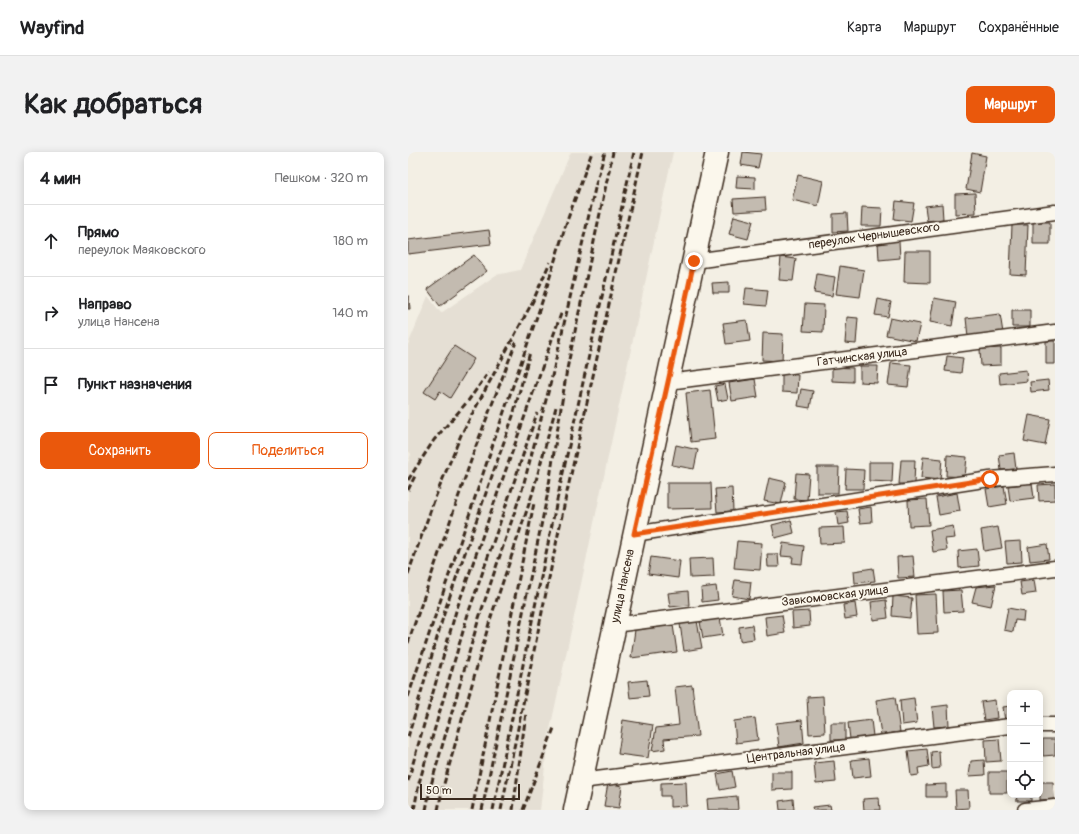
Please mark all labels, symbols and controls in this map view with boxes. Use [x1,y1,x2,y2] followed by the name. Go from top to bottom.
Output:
[20,16,84,40] text: Wayfind
[847,19,882,36] text: Карта
[904,19,956,36] text: Маршрут
[978,19,1059,36] text: Сохранённые
[966,86,1055,123] button: Маршрут
[24,87,202,122] text: Как добраться
[40,168,81,189] text: 4 мин
[275,170,368,186] text: Пешком · 320 m
[807,219,941,253] street label: переулок Чернышевского
[78,223,119,242] text: Прямо
[40,230,62,252] icon: ahead
[333,233,368,249] text: 180 m
[78,242,206,258] text: переулок Маяковского
[685,252,703,270] route end
[78,295,132,314] text: Направо
[40,302,62,324] icon: right
[332,305,368,321] text: 140 m
[78,314,160,330] text: улица Нансена
[816,344,908,370] street label: Гатчинская улица
[40,374,62,396] icon: arrive
[78,375,192,394] text: Пункт назначения
[40,432,200,469] button: Сохранить
[208,432,368,469] button: Поделиться
[981,470,999,488] route start
[608,547,638,625] street label: улица Нансена
[781,582,890,610] street label: Завкомовская улица
[1007,690,1043,798] map controls
[1007,690,1043,726] button: +
[1007,726,1043,762] button: −
[746,739,847,766] street label: Центральная улица
[1007,762,1043,798] button: locate
[420,782,520,801] scale bar
[426,784,452,797] text: 50 m

